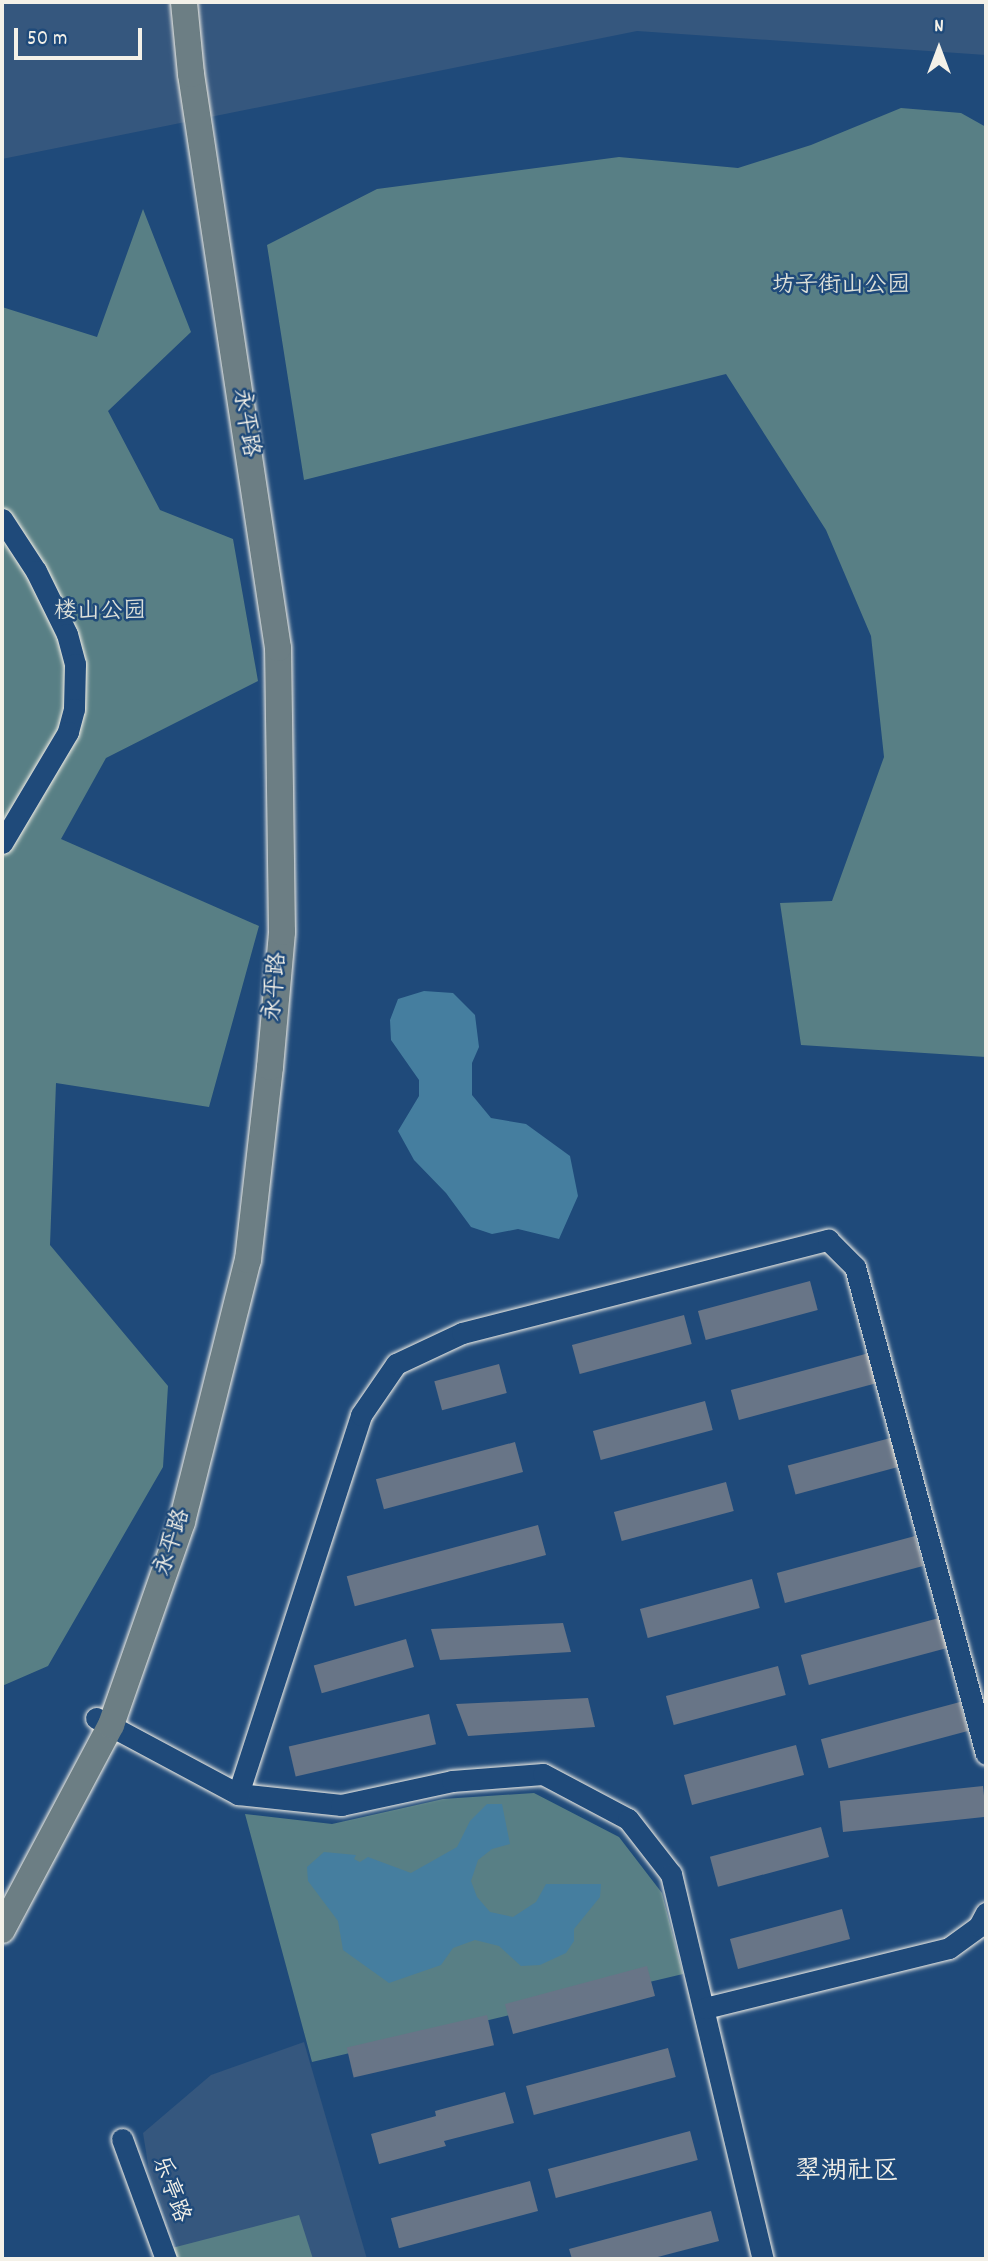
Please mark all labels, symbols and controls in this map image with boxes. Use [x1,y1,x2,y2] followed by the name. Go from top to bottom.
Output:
[18,14,145,58] scale bar
[904,14,974,84] north arrow
[934,14,944,41] text: N
[27,25,67,55] text: 50 m
[772,273,910,301] park label: 坊子街山公园
[225,387,263,459] street label: 永平路
[54,599,146,627] park label: 楼山公园
[260,951,294,1023] street label: 永平路
[150,1506,198,1580] street label: 永平路
[144,2153,194,2227] street label: 乐亭路
[795,2157,899,2189] district label: 翠湖社区

